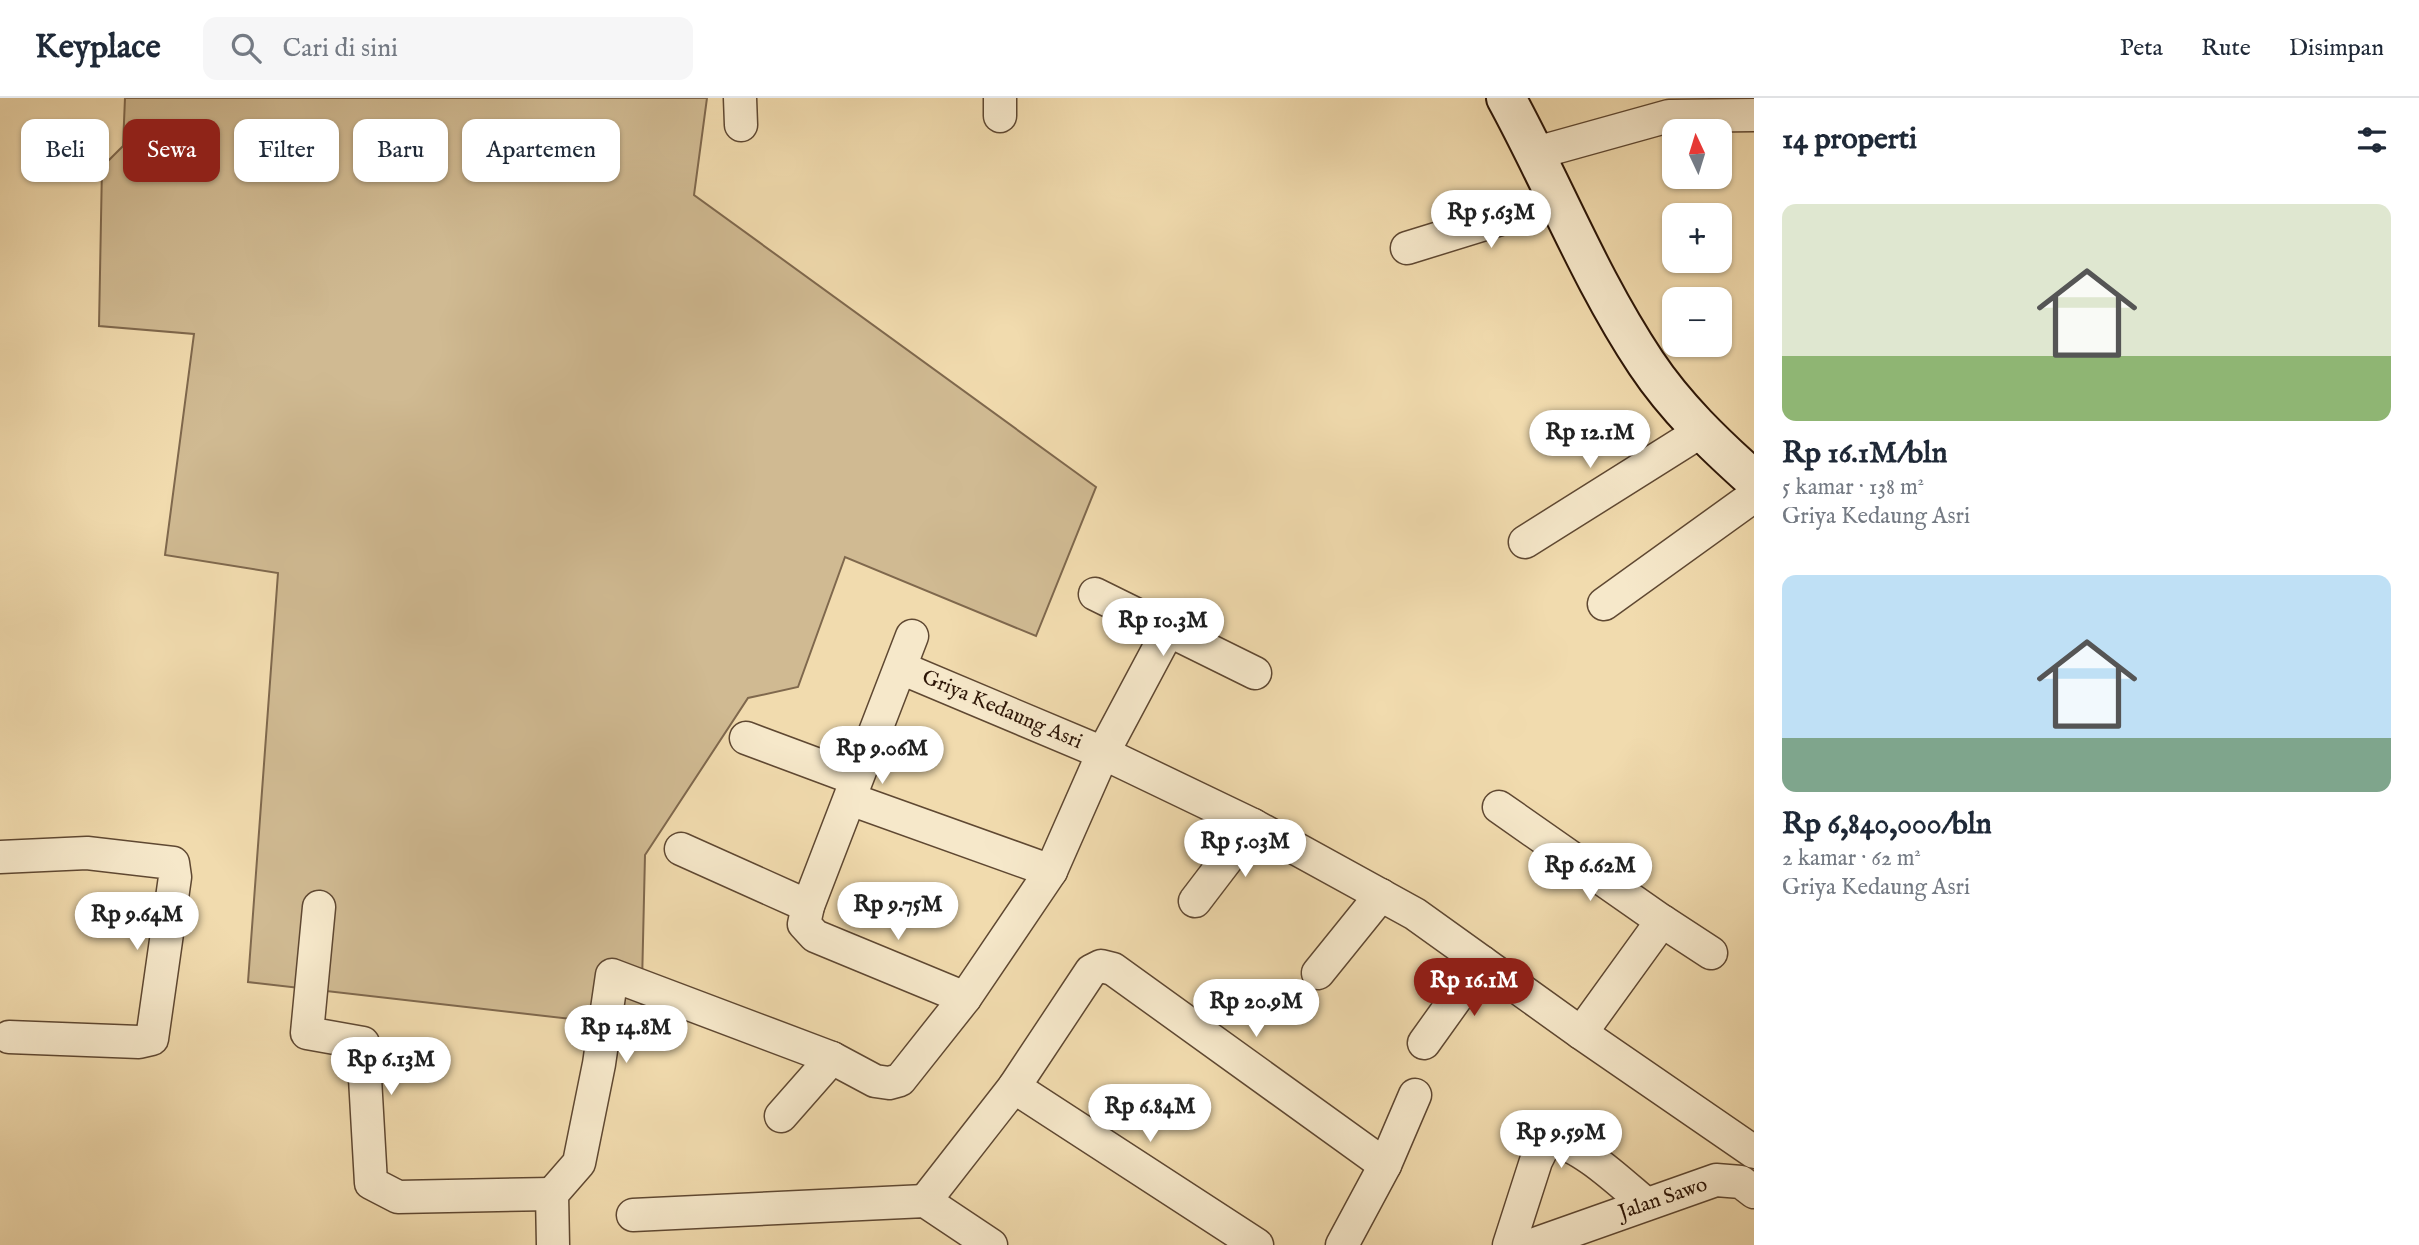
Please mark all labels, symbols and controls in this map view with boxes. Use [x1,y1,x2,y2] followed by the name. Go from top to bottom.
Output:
[203,17,693,80] search box
[35,27,161,69] text: Keyplace
[227,29,265,67] icon: search
[283,32,398,65] text: Cari di sini
[2120,33,2163,64] text: Peta
[2201,33,2251,64] text: Rute
[2289,33,2384,64] text: Disimpan
[21,119,109,182] chip: Beli
[123,119,220,182] chip: Sewa
[234,119,339,182] chip: Filter
[353,119,448,182] chip: Baru
[462,119,620,182] chip: Apartemen
[1662,119,1732,189] north arrow
[1662,119,1732,357] map controls
[1782,121,1917,159] text: 14 properti
[2353,121,2391,159] icon: filters
[1419,190,1563,250] pin: Rp 5.63M
[1447,198,1535,227] text: Rp 5.63M
[1662,203,1732,273] button: +
[2024,250,2150,376] icon: home
[1662,287,1732,357] button: −
[1518,410,1662,470] pin: Rp 12.1M
[1545,418,1635,447] text: Rp 12.1M
[1782,435,1947,473] text: Rp 16.1M/bln
[1782,473,1924,502] text: 5 kamar · 138 m²
[1782,502,1970,531] text: Griya Kedaung Asri
[1091,598,1235,658] pin: Rp 10.3M
[1118,606,1208,635] text: Rp 10.3M
[2024,621,2150,747] icon: home
[918,664,1086,756] street label: Griya Kedaung Asri
[810,726,954,786] pin: Rp 9.06M
[836,734,928,763] text: Rp 9.06M
[1782,806,1992,844] text: Rp 6,840,000/bln
[1173,820,1317,879] pin: Rp 5.03M
[1200,827,1290,856] text: Rp 5.03M
[1518,844,1662,903] pin: Rp 6.62M
[1782,844,1921,873] text: 2 kamar · 62 m²
[1544,851,1636,880] text: Rp 6.62M
[1782,873,1970,902] text: Griya Kedaung Asri
[826,882,970,942] pin: Rp 9.75M
[853,890,943,919] text: Rp 9.75M
[65,892,209,952] pin: Rp 9.64M
[91,900,183,929] text: Rp 9.64M
[1402,958,1546,1018] pin: Rp 16.1M
[1430,966,1518,995] text: Rp 16.1M
[1184,979,1328,1039] pin: Rp 20.9M
[1209,987,1303,1016] text: Rp 20.9M
[554,1006,698,1065] pin: Rp 14.8M
[581,1013,671,1042] text: Rp 14.8M
[319,1038,463,1097] pin: Rp 6.13M
[347,1045,435,1074] text: Rp 6.13M
[1078,1084,1222,1144] pin: Rp 6.84M
[1104,1092,1196,1121] text: Rp 6.84M
[1489,1110,1633,1170] pin: Rp 9.59M
[1516,1118,1606,1147] text: Rp 9.59M
[1613,1171,1711,1227] street label: Jalan Sawo

